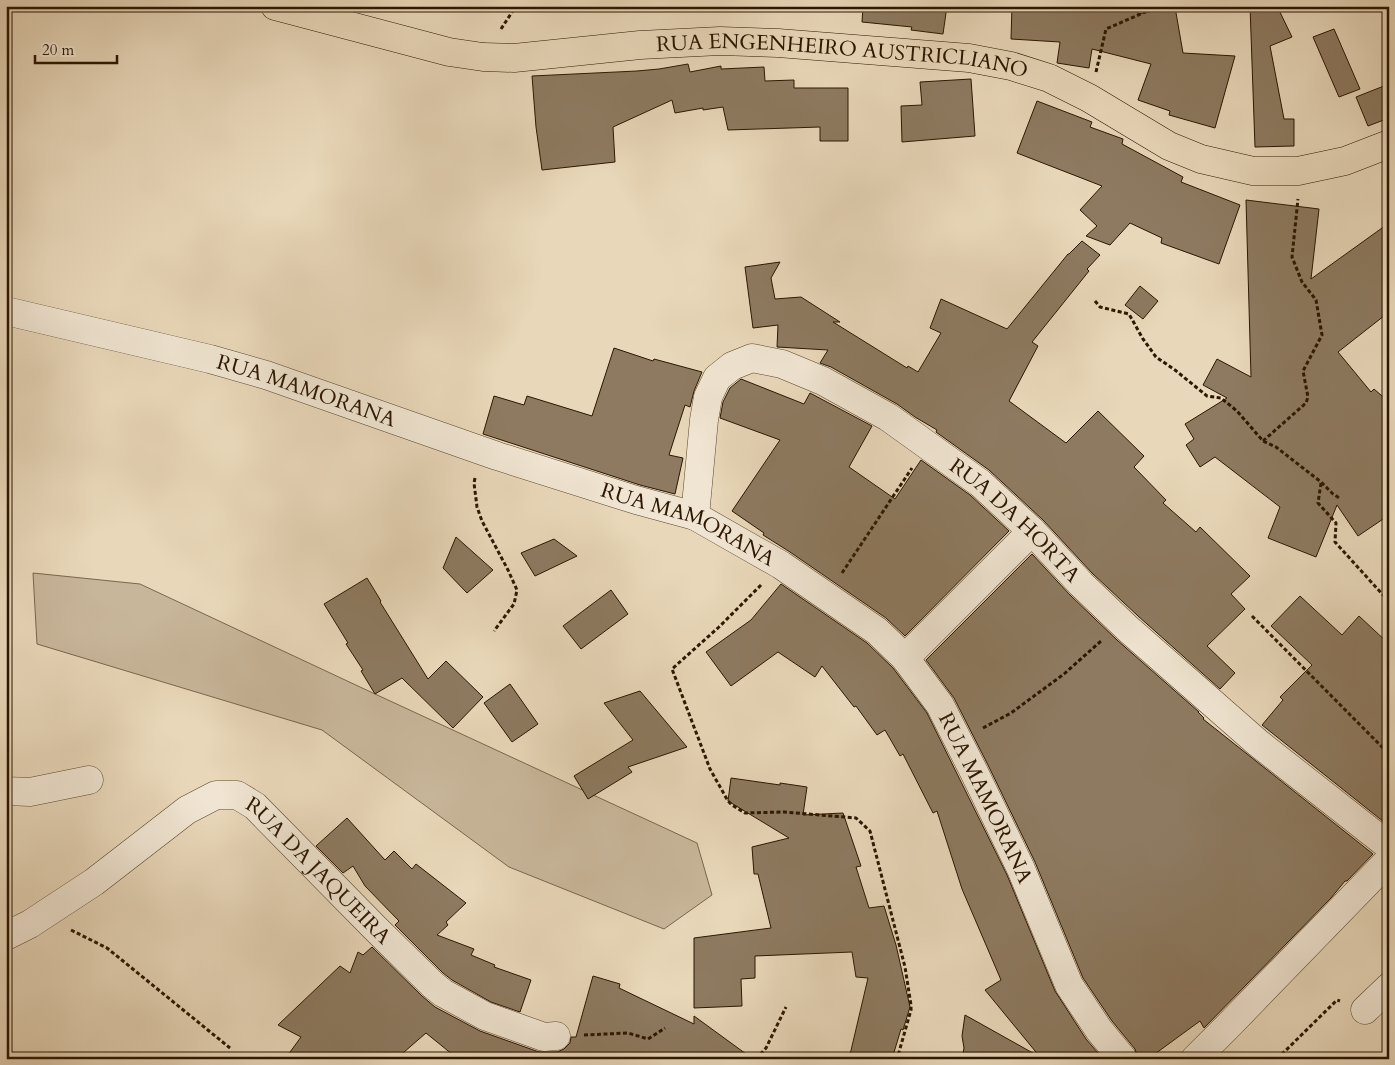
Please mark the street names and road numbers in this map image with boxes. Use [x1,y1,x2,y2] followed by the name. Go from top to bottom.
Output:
[655,26,1032,85] street label: RUA ENGENHEIRO AUSTRICLIANO
[213,347,400,434] street label: RUA MAMORANA
[944,451,1087,589] street label: RUA DA HORTA
[597,475,781,573] street label: RUA MAMORANA
[932,707,1040,888] street label: RUA MAMORANA
[240,789,398,951] street label: RUA DA JAQUEIRA

